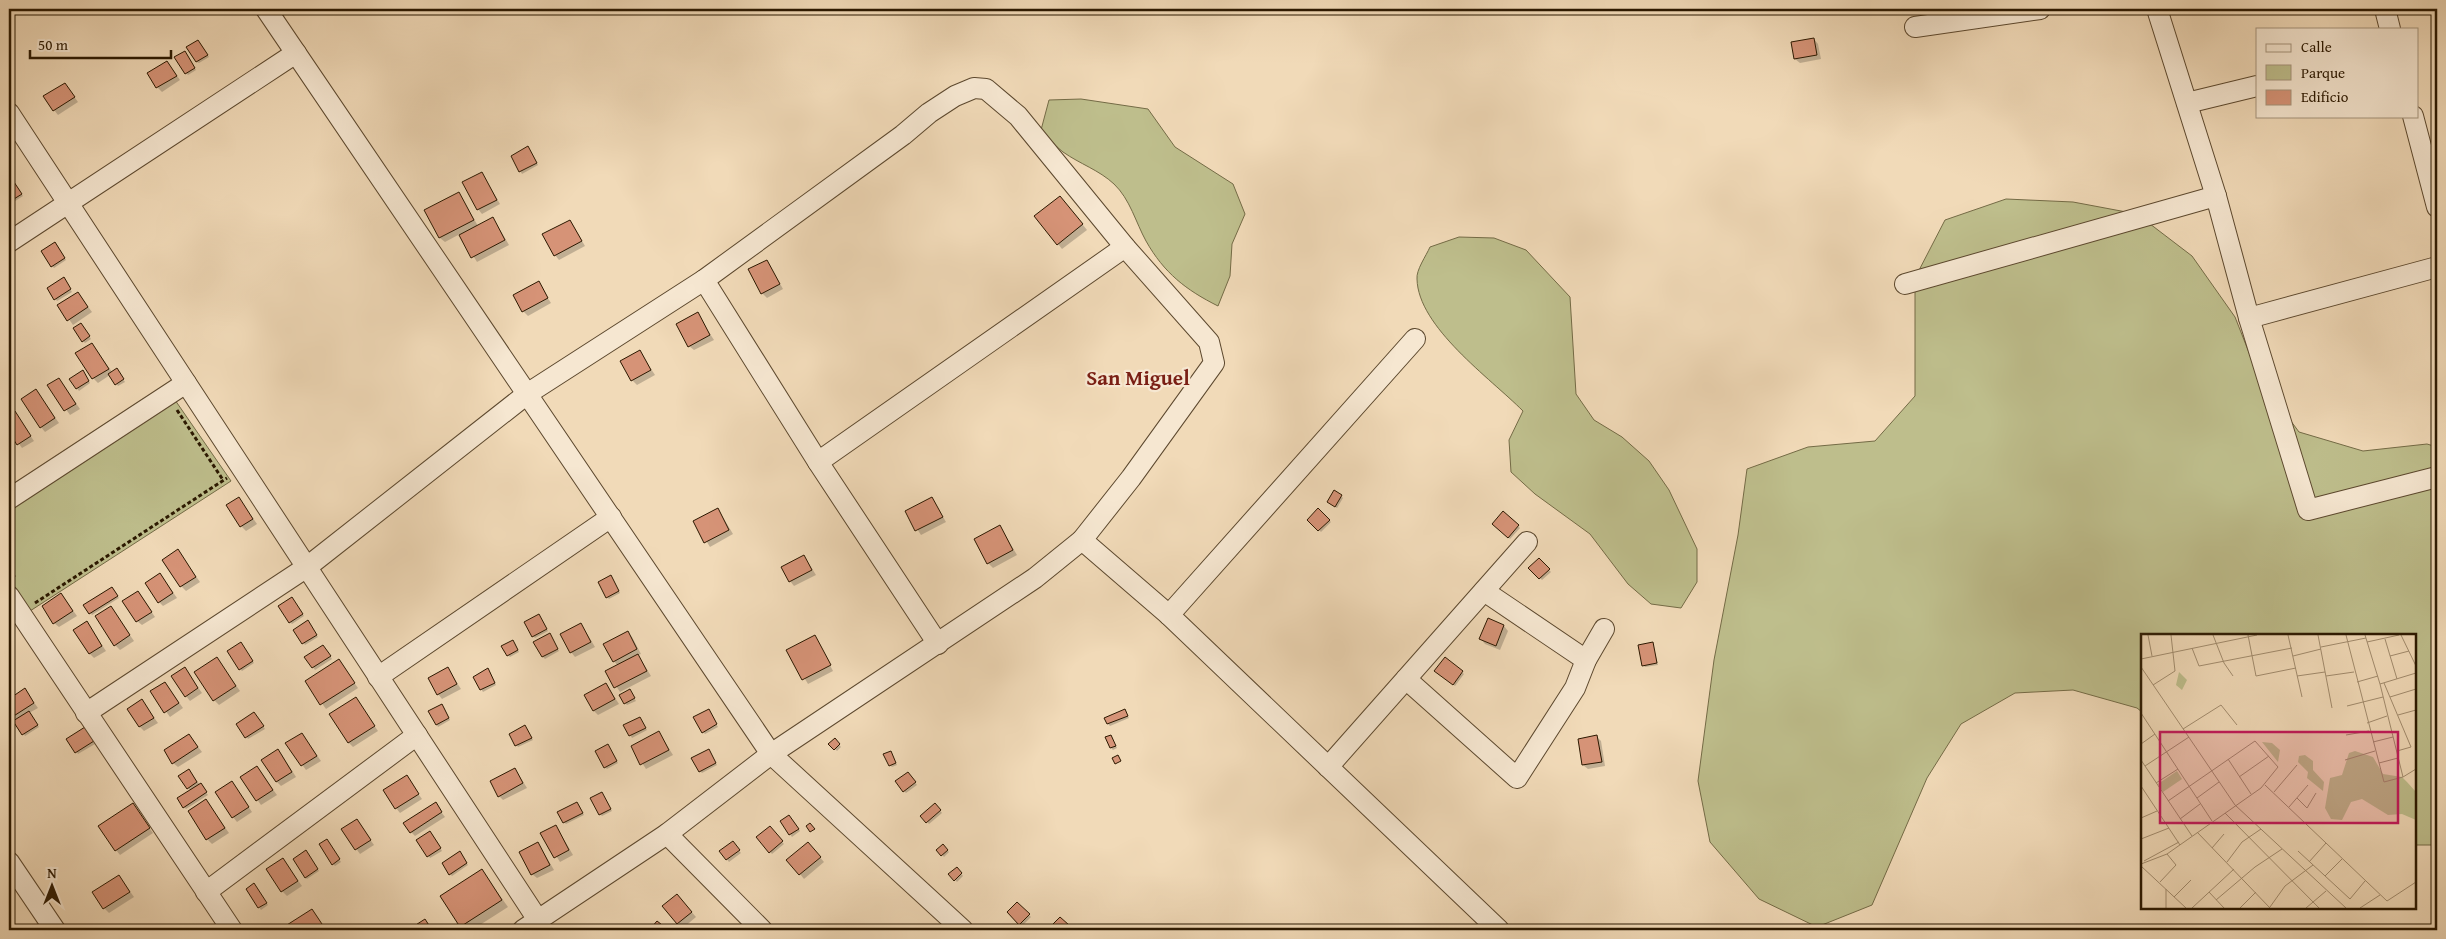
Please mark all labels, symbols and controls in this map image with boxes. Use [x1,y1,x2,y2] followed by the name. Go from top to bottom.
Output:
[30,28,171,60] scale bar
[2256,28,2418,118] legend
[38,34,69,55] text: 50 m
[2301,36,2332,57] text: Calle
[2301,62,2345,83] text: Parque
[2301,86,2349,107] text: Edificio
[1086,362,1190,393] district label: San Miguel
[2141,634,2416,909] inset map
[28,862,78,912] north arrow
[47,863,57,883] text: N

